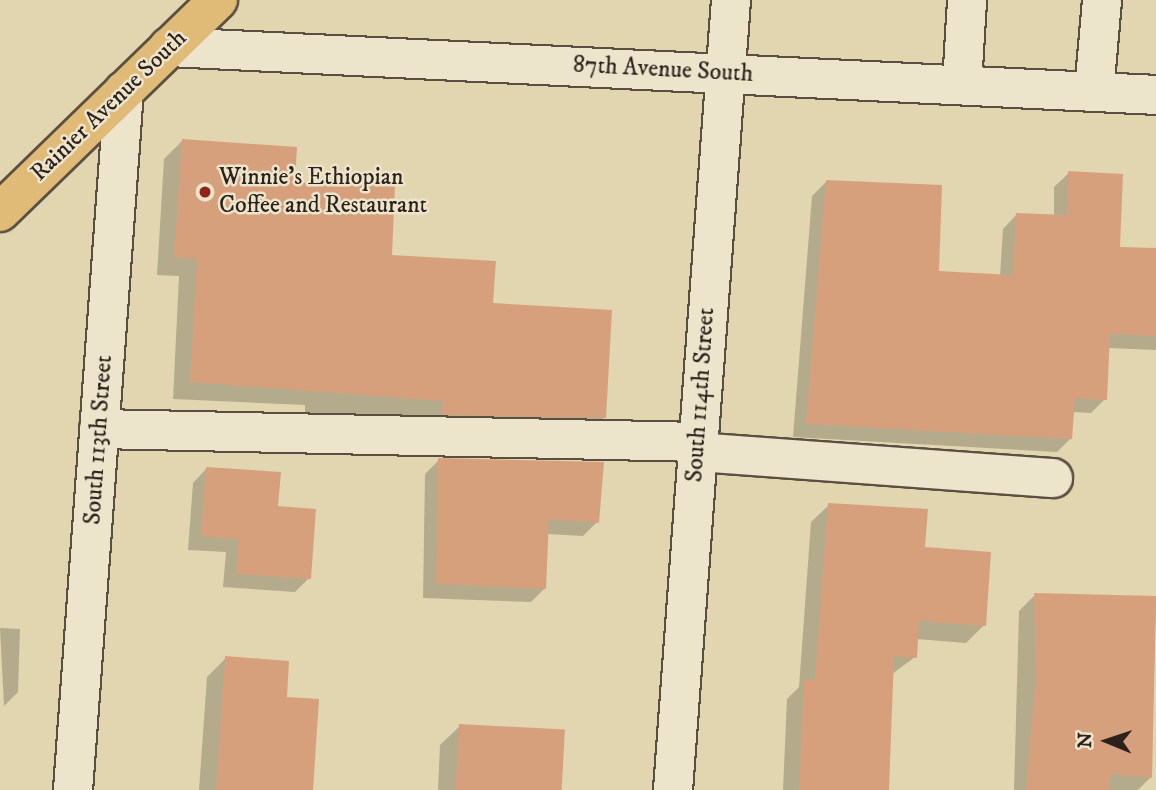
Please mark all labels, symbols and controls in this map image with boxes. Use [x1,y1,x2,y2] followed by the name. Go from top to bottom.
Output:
[25,24,193,188] street label: Rainier Avenue South
[572,51,754,89] street label: 87th Avenue South
[219,164,427,220] place label: Winnie's Ethiopian Coffee and Restaurant
[197,184,213,200] marker: Winnie's Ethiopian Coffee and Restaurant
[681,307,721,483] street label: South 114th Street
[79,354,119,526] street label: South 113th Street
[1072,706,1142,776] north arrow
[1074,732,1097,748] text: N

